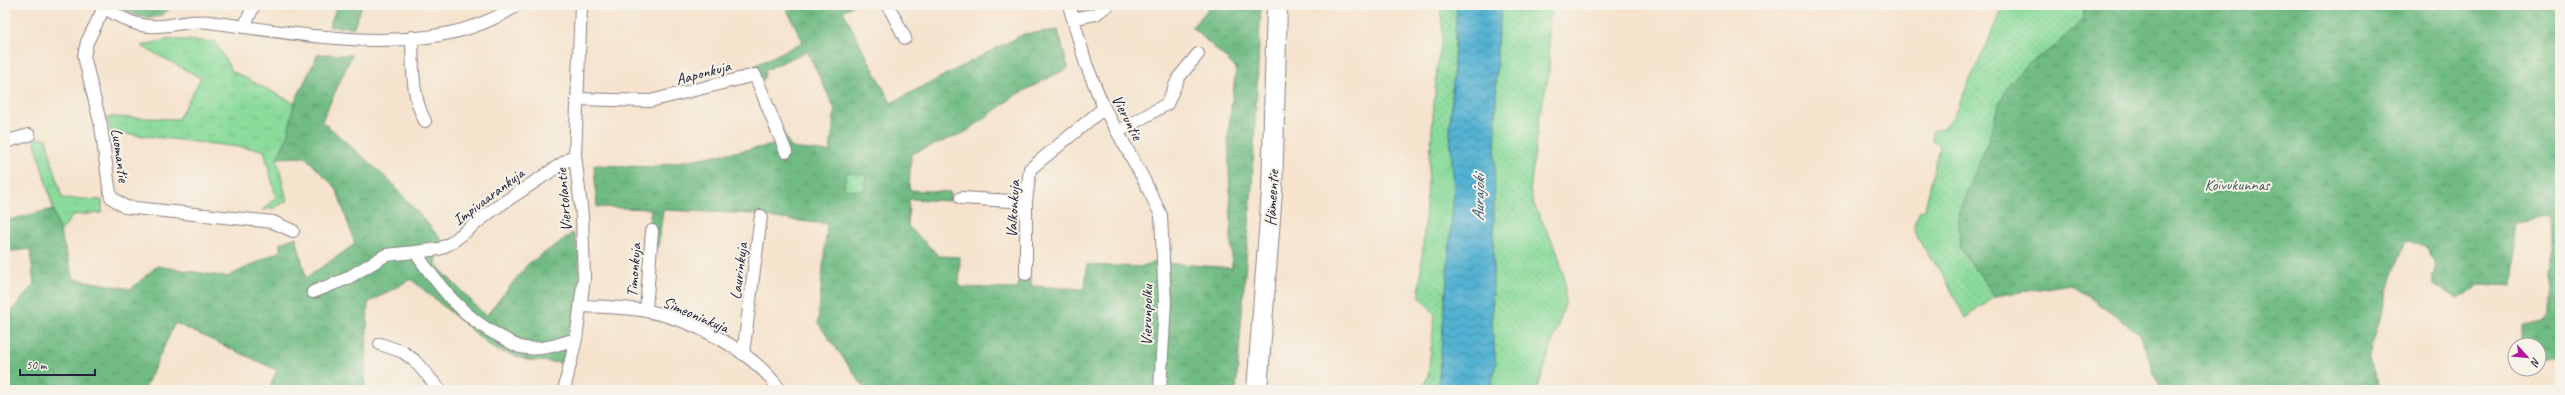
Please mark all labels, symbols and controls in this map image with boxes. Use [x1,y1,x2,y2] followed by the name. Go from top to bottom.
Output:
[674,56,734,90] street label: Aaponkuja
[1107,91,1148,145] street label: Vieruntie
[106,127,134,185] street label: Luomantie
[449,163,529,230] street label: Impivaarankuja
[551,166,577,232] street label: Viertolantie
[1261,168,1284,227] street label: Hämeentie
[1468,170,1489,221] water label: Aurajoki
[2204,175,2271,195] park label: Koivukunnas
[1002,179,1025,238] street label: Valkonkuja
[726,240,753,301] street label: Laurinkuja
[622,241,646,298] street label: Timonkuja
[1136,283,1158,346] street label: Vierunpolku
[660,292,733,338] street label: Simeoninkuja
[2507,337,2547,377] north arrow
[20,351,95,377] scale bar
[2527,355,2544,370] text: N
[26,357,48,373] text: 50 m

